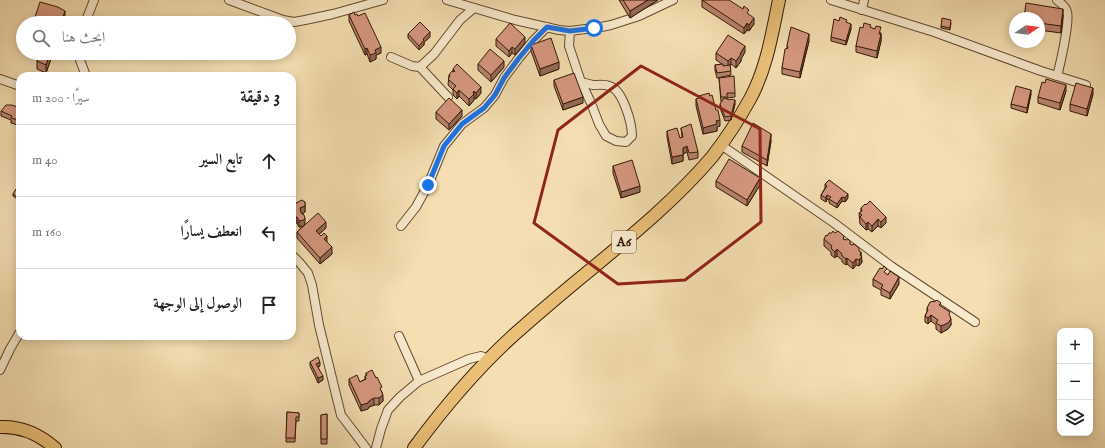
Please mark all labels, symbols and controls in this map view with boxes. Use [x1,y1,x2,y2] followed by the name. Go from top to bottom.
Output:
[1009,12,1045,48] north arrow
[16,16,296,60] search box
[585,19,603,37] route start
[30,27,52,49] icon: search
[62,28,105,47] text: ابحث هنا
[240,87,280,108] text: 3 دقيقة
[32,90,90,107] text: سيرًا · 200 m
[200,150,242,169] text: تابع السير
[258,150,280,172] icon: ahead
[32,152,58,169] text: 40 m
[419,176,437,194] route end
[180,222,242,241] text: انعطف يسارًا
[258,222,280,244] icon: left
[32,224,62,241] text: 160 m
[612,231,636,253] road number: A6
[153,294,242,313] text: الوصول إلى الوجهة
[258,294,280,316] icon: arrive
[1057,328,1093,436] map controls
[1057,328,1093,364] button: +
[1057,364,1093,400] button: −
[1057,400,1093,436] button: layers

